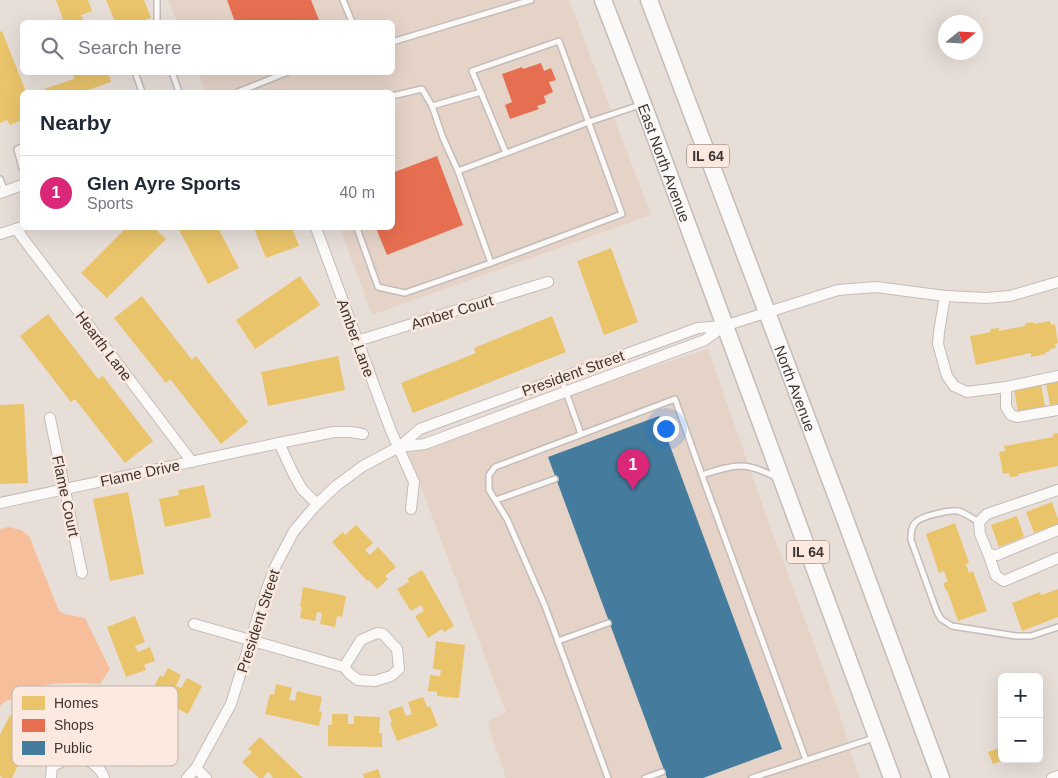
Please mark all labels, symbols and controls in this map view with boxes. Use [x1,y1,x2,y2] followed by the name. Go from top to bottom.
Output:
[938,15,983,60] north arrow
[20,20,395,75] search box
[38,34,66,62] icon: search
[78,37,182,58] text: Search here
[635,101,694,224] street label: East North Avenue
[40,111,111,134] text: Nearby
[687,144,729,168] road number: IL 64
[87,173,241,194] text: Glen Ayre Sports
[52,184,60,201] text: 1
[339,184,375,201] text: 40 m
[87,195,133,212] text: Sports
[409,291,496,333] street label: Amber Court
[334,297,378,379] street label: Amber Lane
[72,308,136,384] street label: Hearth Lane
[772,343,820,434] street label: North Avenue
[520,346,627,399] street label: President Street
[653,416,679,442] your location
[617,449,649,490] pin: 1
[49,454,83,539] street label: Flame Court
[99,456,181,490] street label: Flame Drive
[787,540,829,564] road number: IL 64
[233,566,283,675] street label: President Street
[998,673,1043,763] map controls
[998,673,1043,718] button: +
[12,686,178,766] legend
[54,695,98,711] text: Homes
[54,717,94,733] text: Shops
[998,718,1043,763] button: −
[54,740,92,756] text: Public

